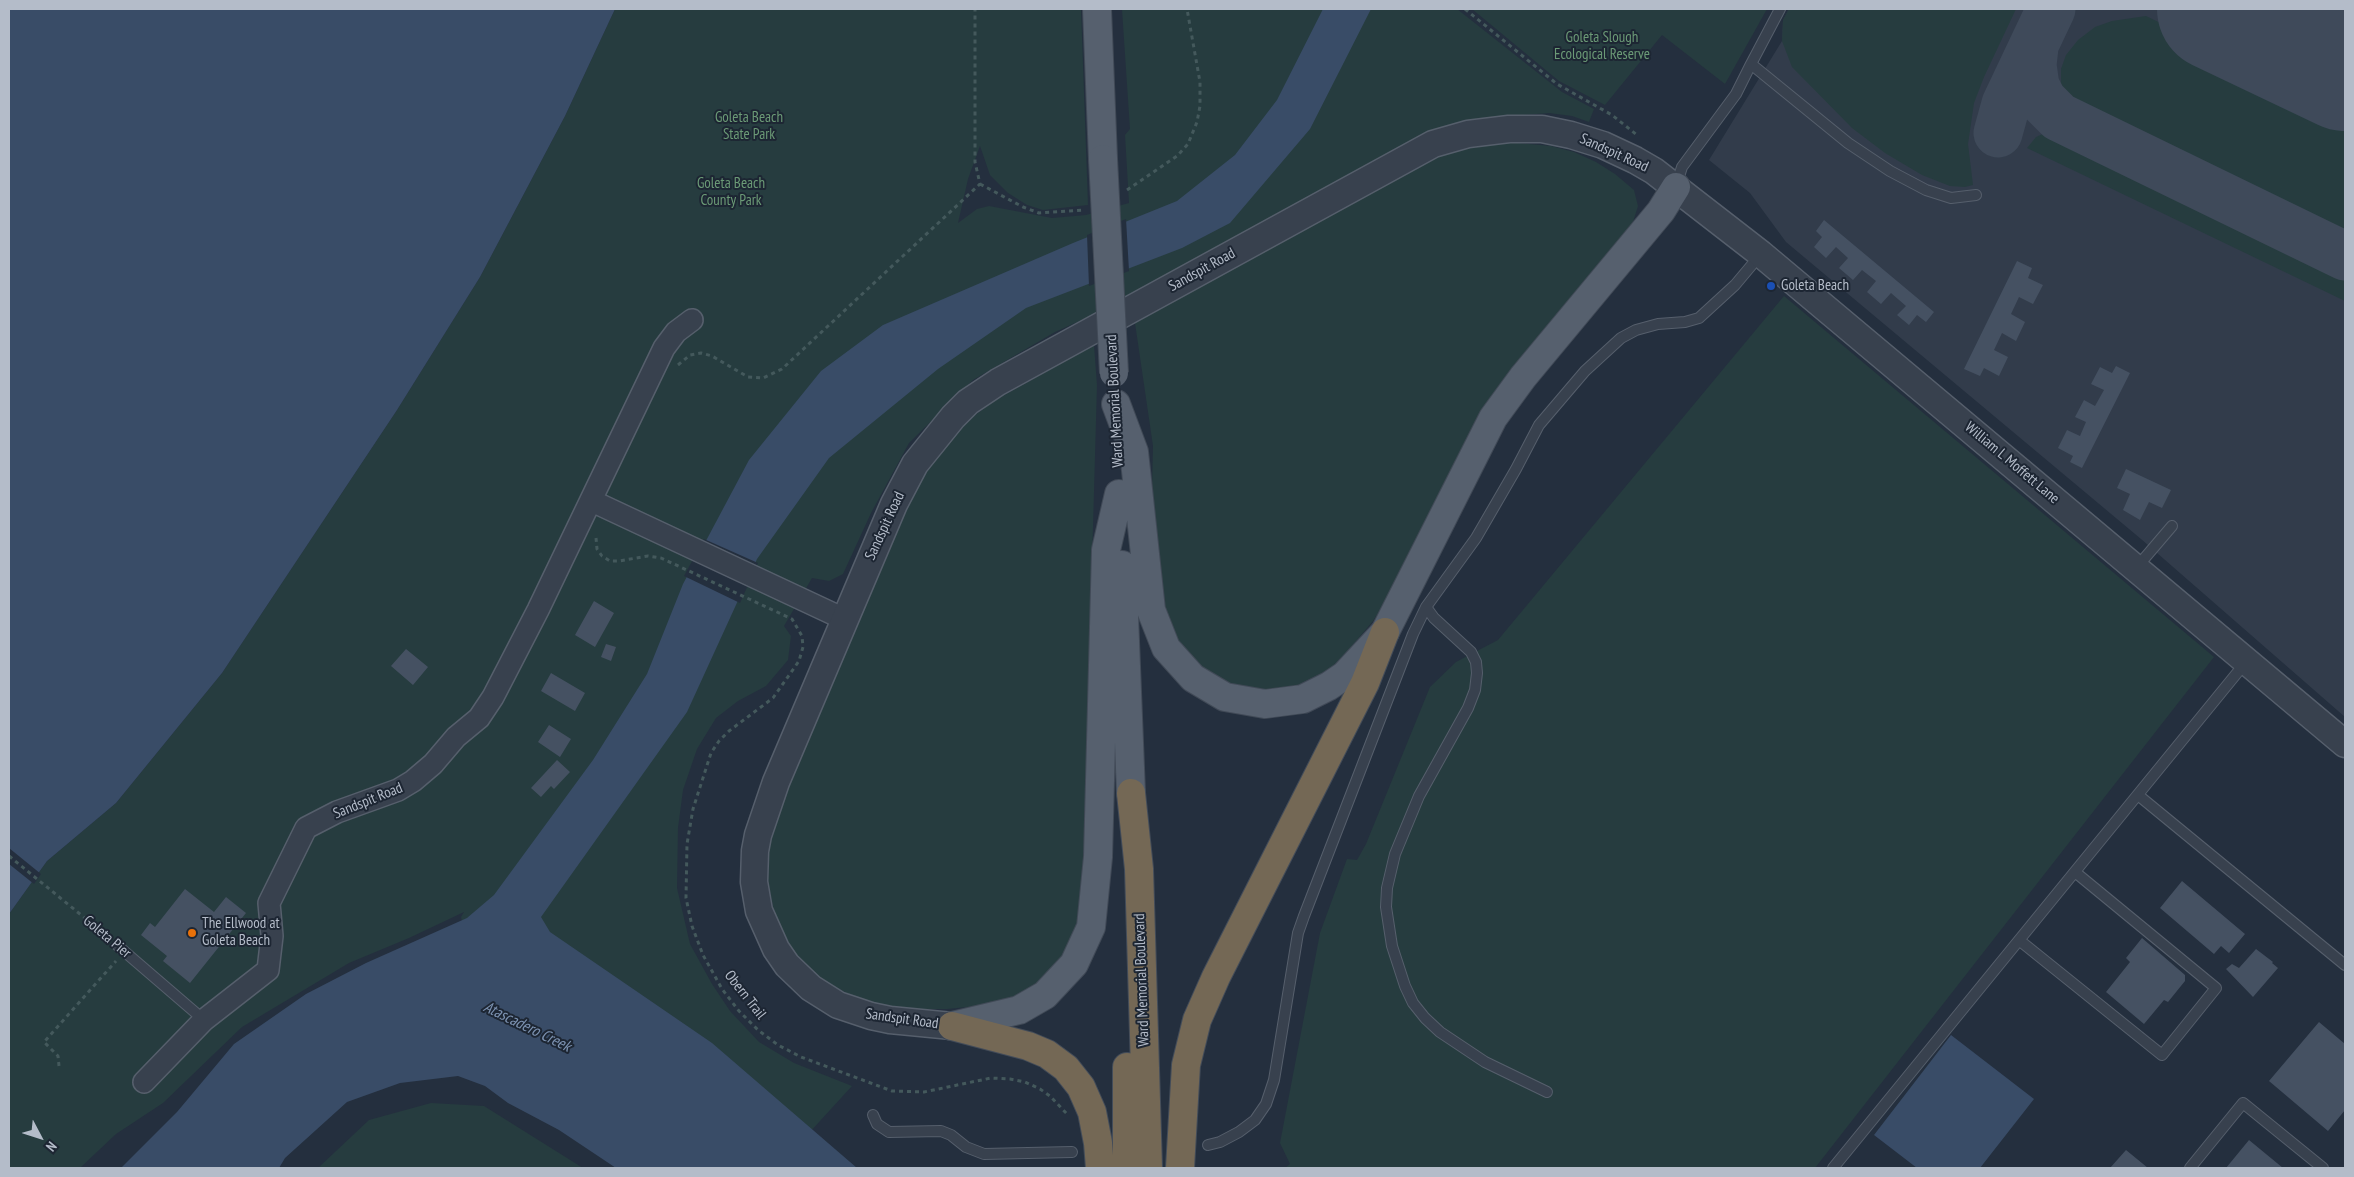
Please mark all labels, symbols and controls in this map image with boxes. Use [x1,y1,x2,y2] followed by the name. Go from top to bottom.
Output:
[1554,29,1650,64] park label: Goleta Slough Ecological Reserve
[715,109,783,144] park label: Goleta Beach State Park
[1577,130,1651,176] street label: Sandspit Road
[697,175,765,210] park label: Goleta Beach County Park
[1166,244,1238,296] street label: Sandspit Road
[1781,277,1849,295] place label: Goleta Beach
[1765,280,1777,292] marker: Goleta Beach
[1103,334,1127,468] street label: Ward Memorial Boulevard
[1961,418,2063,508] street label: William L Moffett Lane
[861,489,909,563] street label: Sandspit Road
[331,779,405,823] street label: Sandspit Road
[79,912,135,962] street label: Goleta Pier
[1131,913,1153,1047] street label: Ward Memorial Boulevard
[202,915,280,950] place label: The Ellwood at Goleta Beach
[186,927,198,939] marker: The Ellwood at Goleta Beach
[720,967,770,1023] street label: Obern Trail
[480,998,574,1056] water label: Atascadero Creek
[864,1005,940,1033] street label: Sandspit Road
[15,1112,65,1162] north arrow
[42,1138,61,1155] text: N

